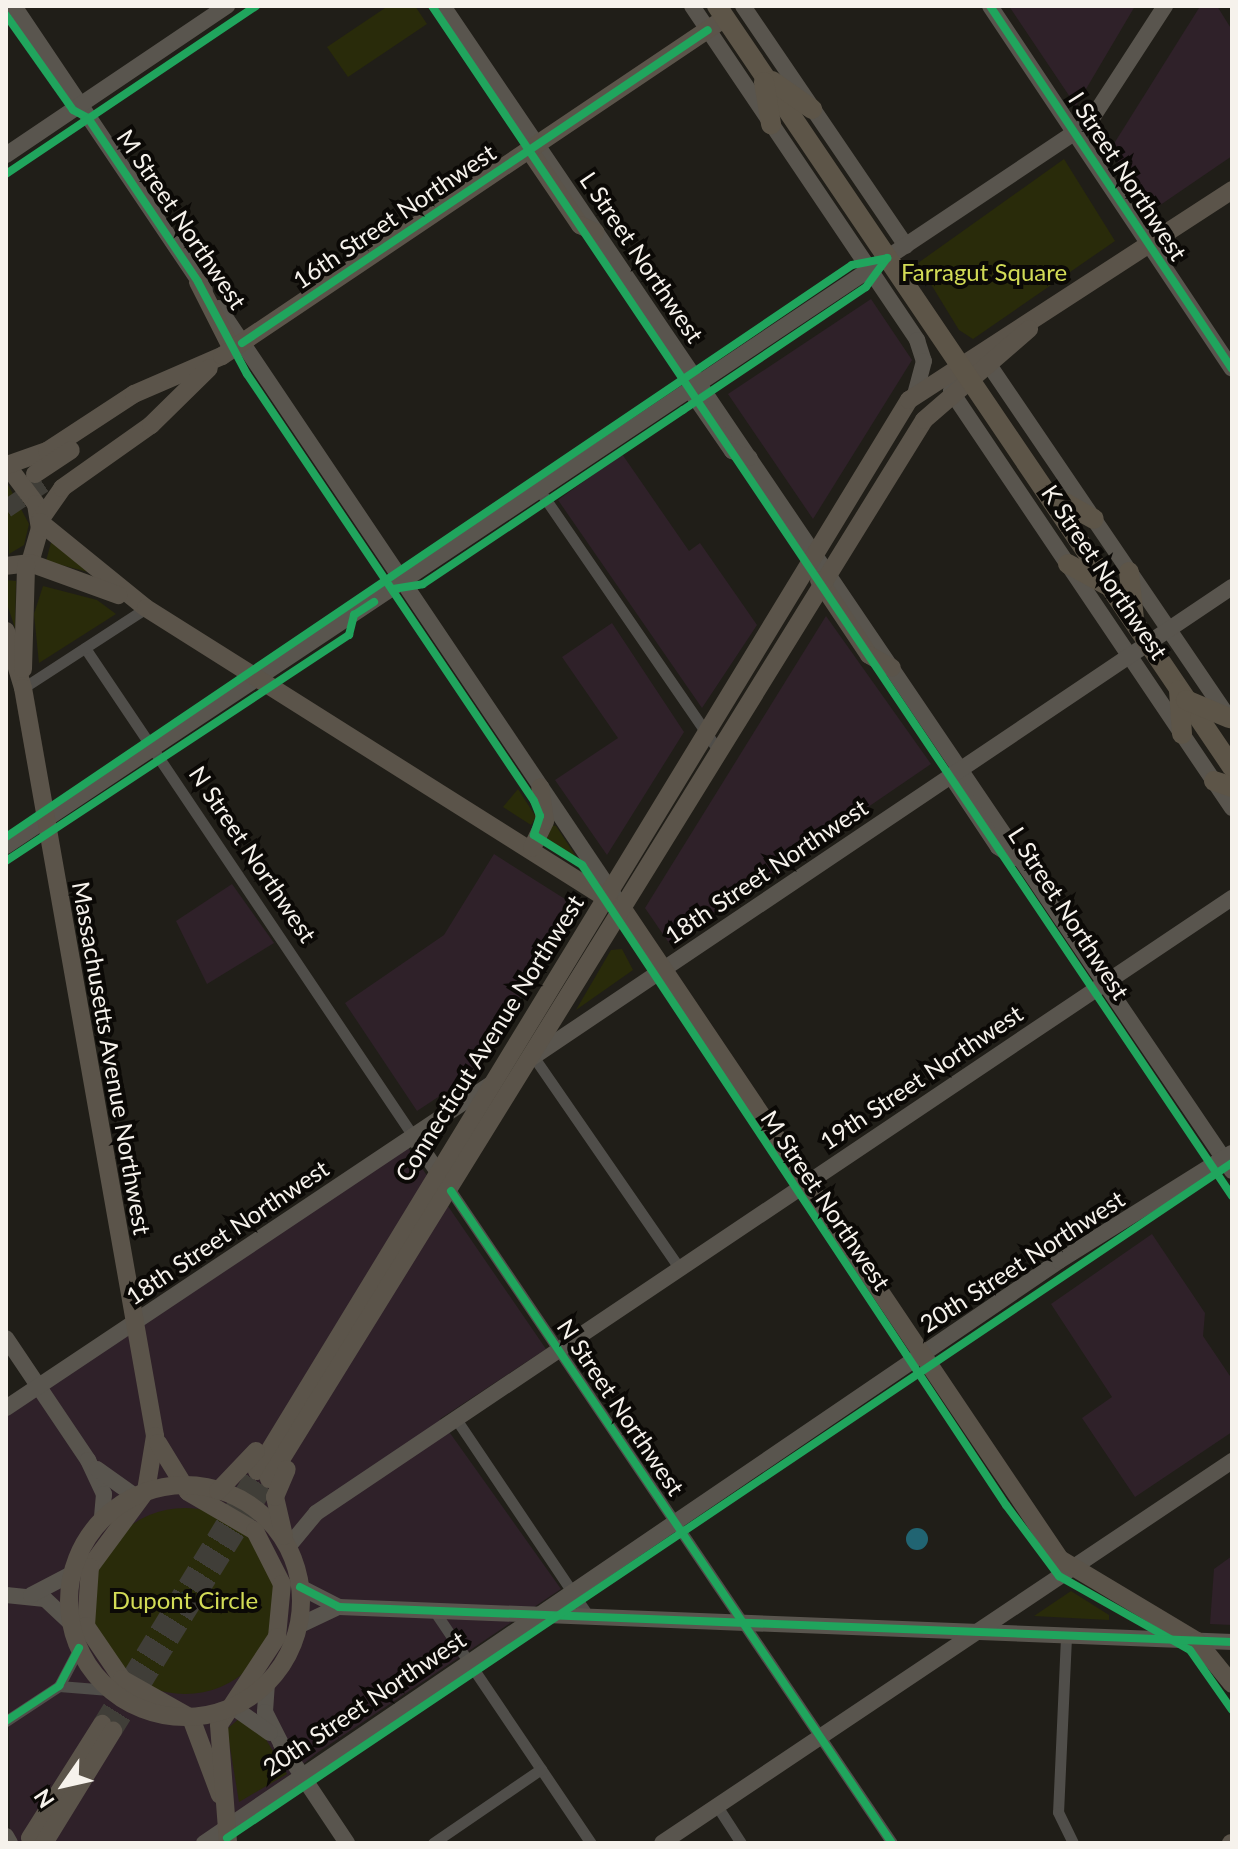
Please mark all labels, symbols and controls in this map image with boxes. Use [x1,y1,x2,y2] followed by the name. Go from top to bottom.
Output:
[1063,86,1193,266] street label: I Street Northwest
[111,124,253,314] street label: M Street Northwest
[287,138,501,294] street label: 16th Street Northwest
[574,166,710,348] street label: L Street Northwest
[901,258,1067,286] park label: Farragut Square
[1036,479,1174,665] street label: K Street Northwest
[183,760,323,948] street label: N Street Northwest
[659,793,873,949] street label: 18th Street Northwest
[1002,821,1136,1005] street label: L Street Northwest
[67,879,157,1237] street label: Massachusetts Avenue Northwest
[389,889,589,1187] street label: Connecticut Avenue Northwest
[814,999,1028,1155] street label: 19th Street Northwest
[755,1105,897,1295] street label: M Street Northwest
[120,1154,334,1310] street label: 18th Street Northwest
[914,1184,1130,1338] street label: 20th Street Northwest
[551,1313,691,1501] street label: N Street Northwest
[112,1586,258,1614] park label: Dupont Circle
[257,1625,471,1781] street label: 20th Street Northwest
[24,1745,104,1825] north arrow
[28,1784,60,1813] text: N

